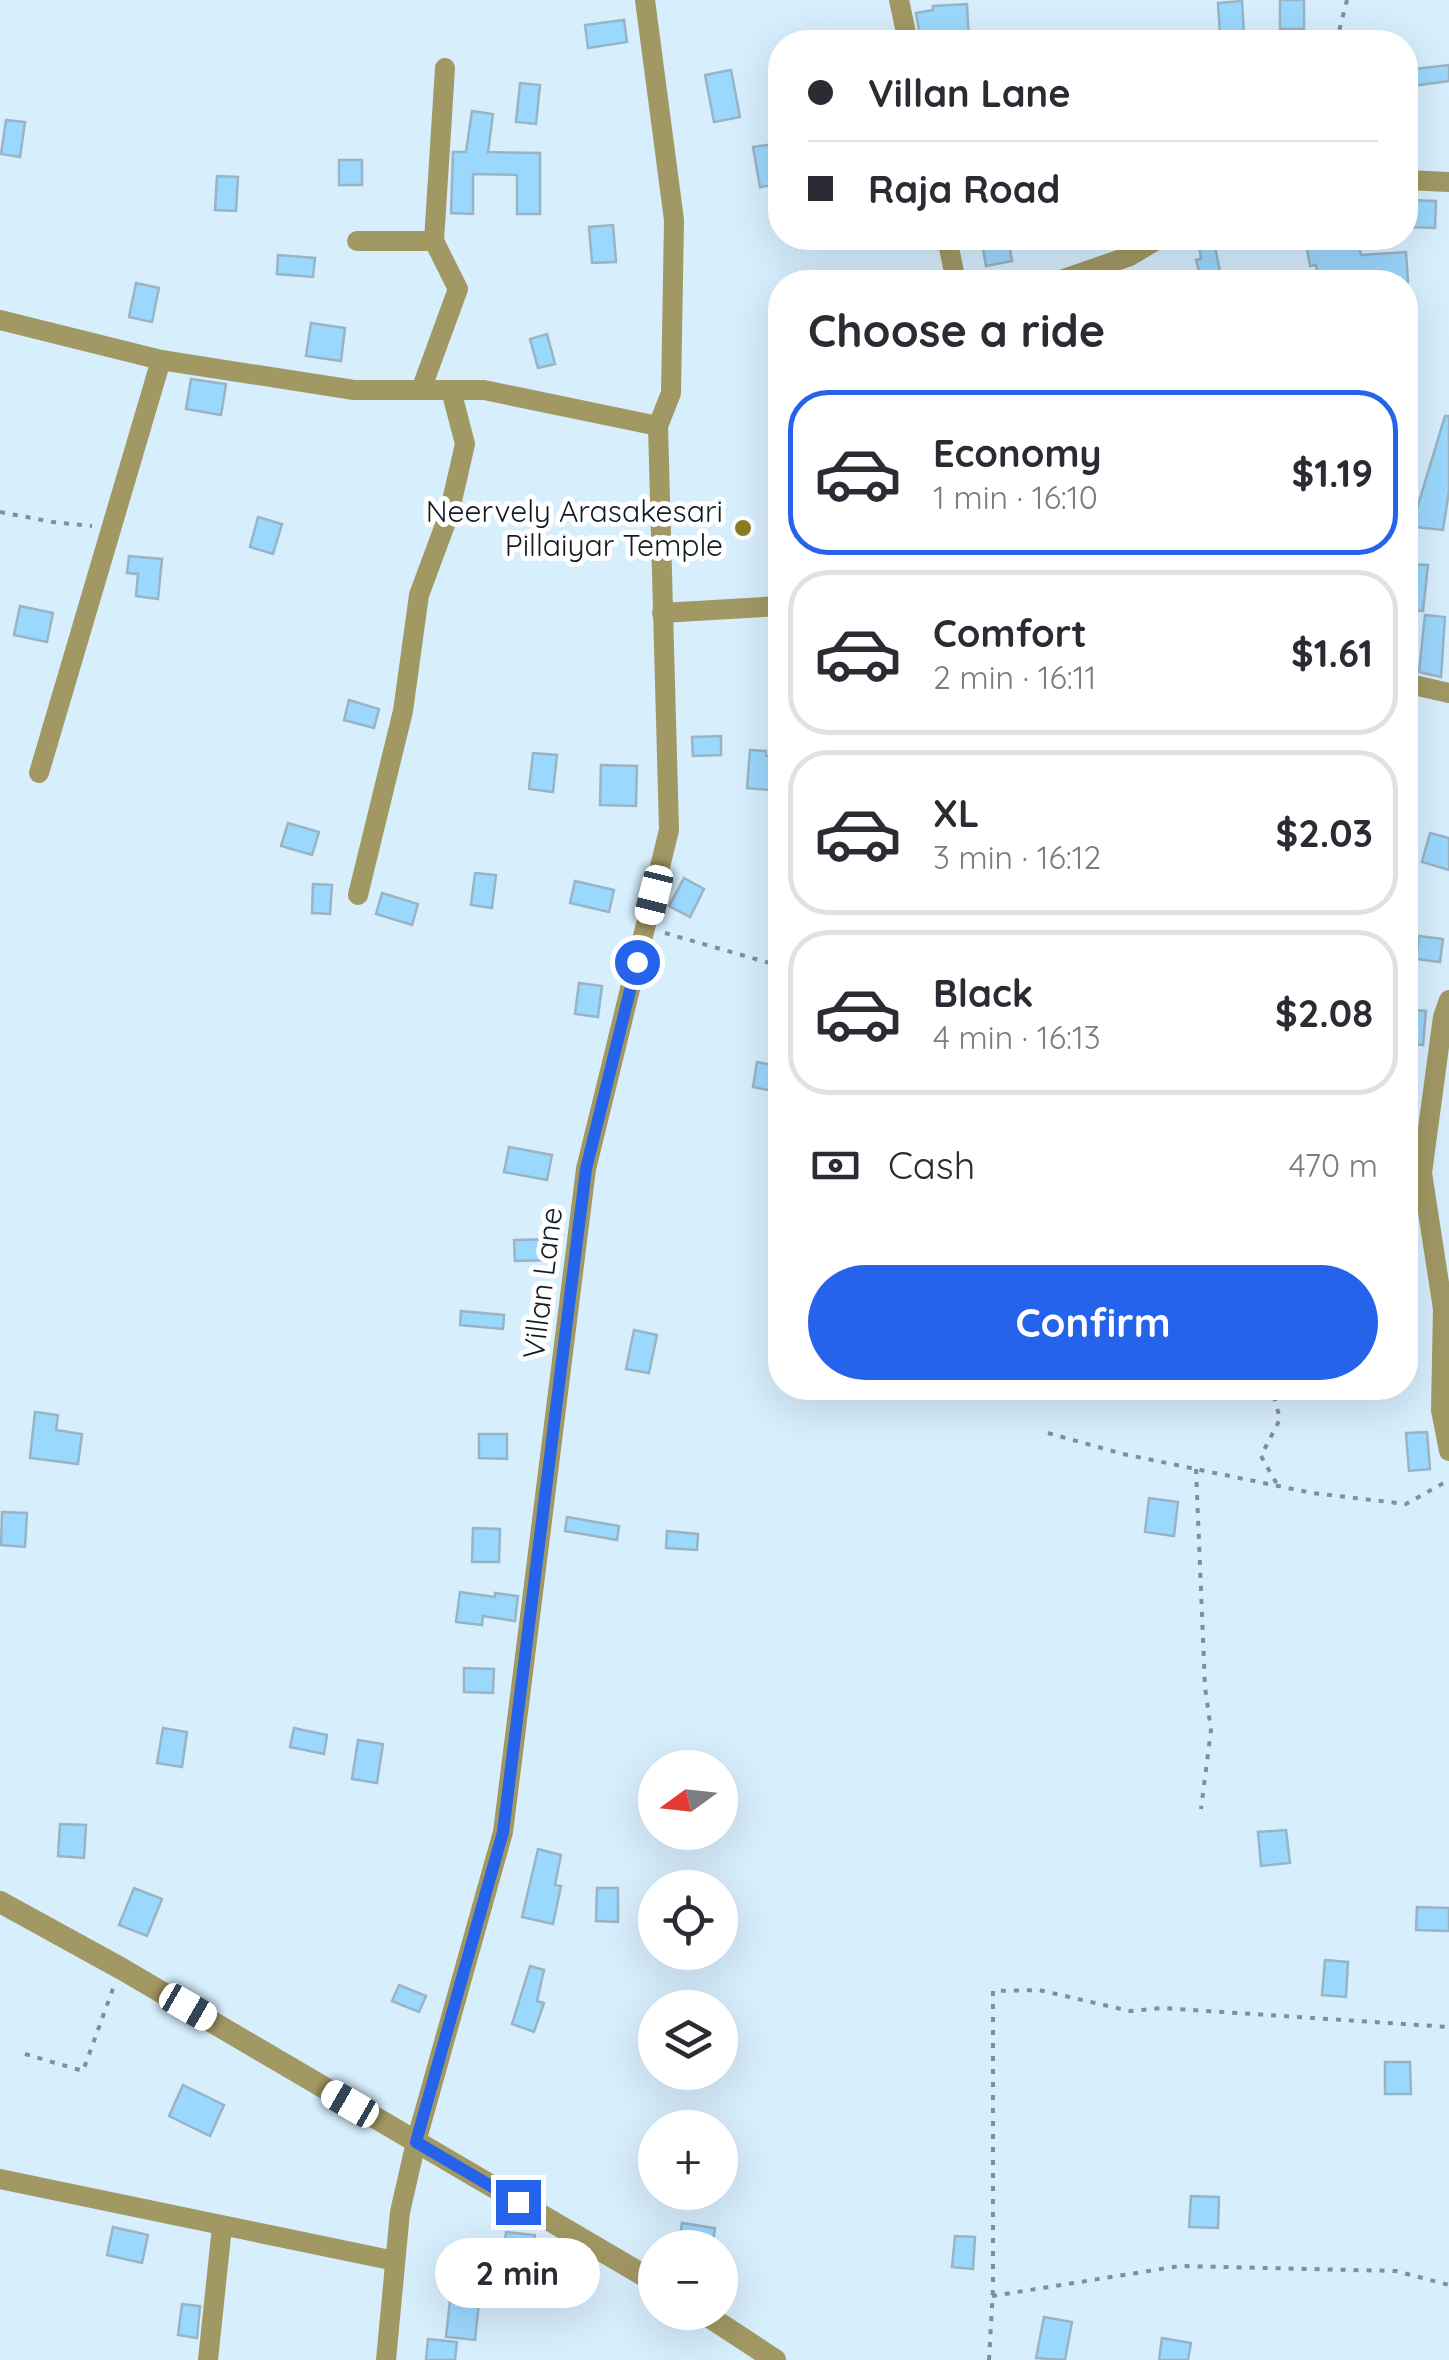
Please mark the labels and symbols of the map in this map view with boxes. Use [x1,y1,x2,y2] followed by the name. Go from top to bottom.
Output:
[426,492,723,564] place label: Neervely Arasakesari Pillaiyar Temple
[732,517,754,539] marker: Neervely Arasakesari Pillaiyar Temple
[632,862,676,928] car
[615,940,660,985] route start
[514,1205,570,1361] street label: Villan Lane
[638,1750,738,1850] north arrow
[155,1979,221,2035] car
[317,2076,383,2132] car
[496,2180,541,2225] route end
[436,2237,600,2307] callout: 2 min

